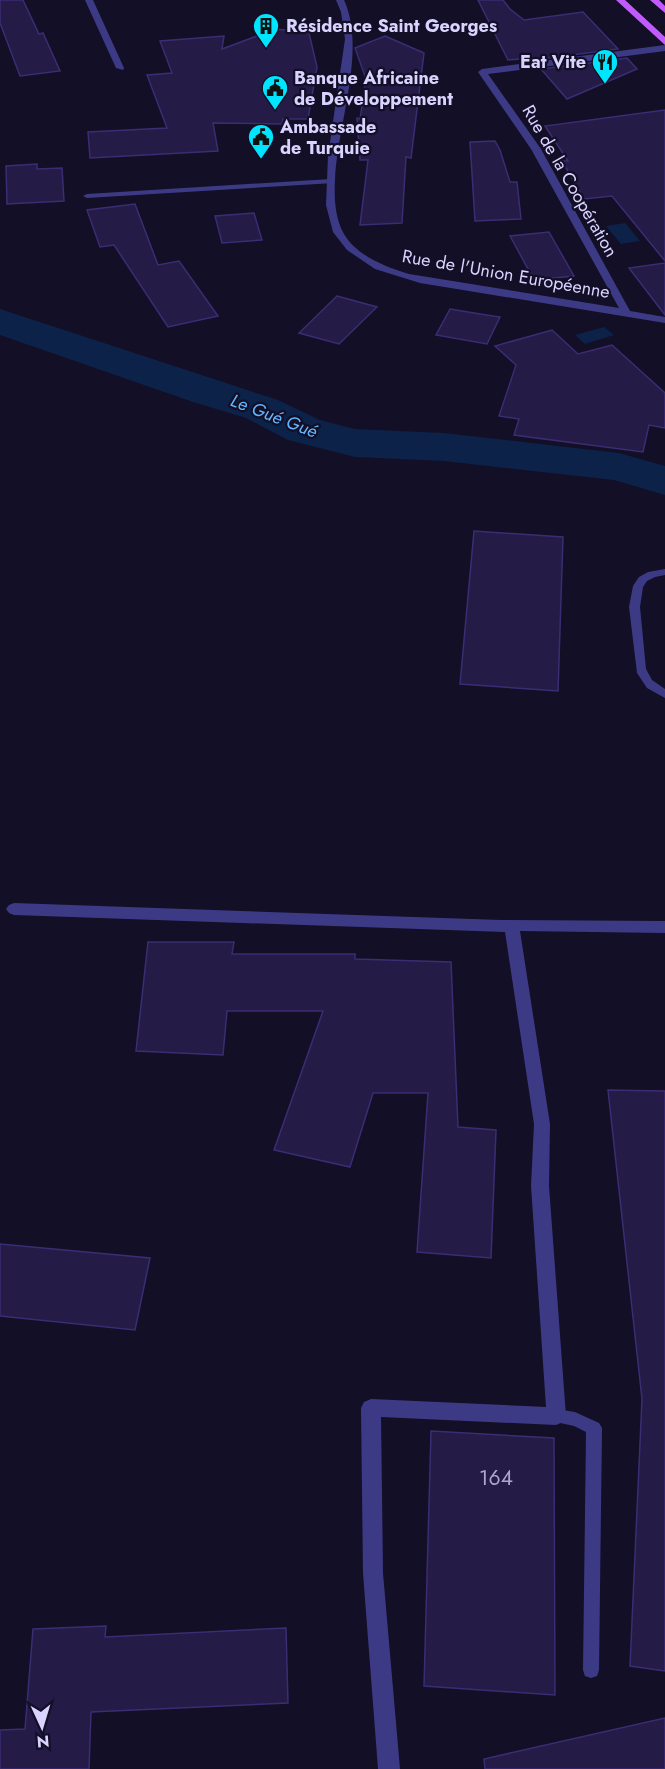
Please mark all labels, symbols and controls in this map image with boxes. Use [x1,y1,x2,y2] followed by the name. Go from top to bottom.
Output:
[251,11,281,49] building icon: Résidence Saint Georges
[286,13,497,39] place label: Résidence Saint Georges
[590,47,620,85] restaurant icon: Eat Vite
[520,49,586,75] place label: Eat Vite
[294,65,453,112] place label: Banque Africaine de Développement
[260,73,290,111] public building icon: Banque Africaine de Développement
[516,100,624,262] street label: Rue de la Coopération
[279,114,376,161] place label: Ambassade de Turquie
[246,122,276,160] public building icon: Ambassade de Turquie
[400,243,612,305] street label: Rue de l'Union Européenne
[227,388,322,445] water label: Le Gué Gué
[479,1463,513,1493] house number: 164
[12,1697,72,1757] north arrow
[36,1730,50,1753] text: N

